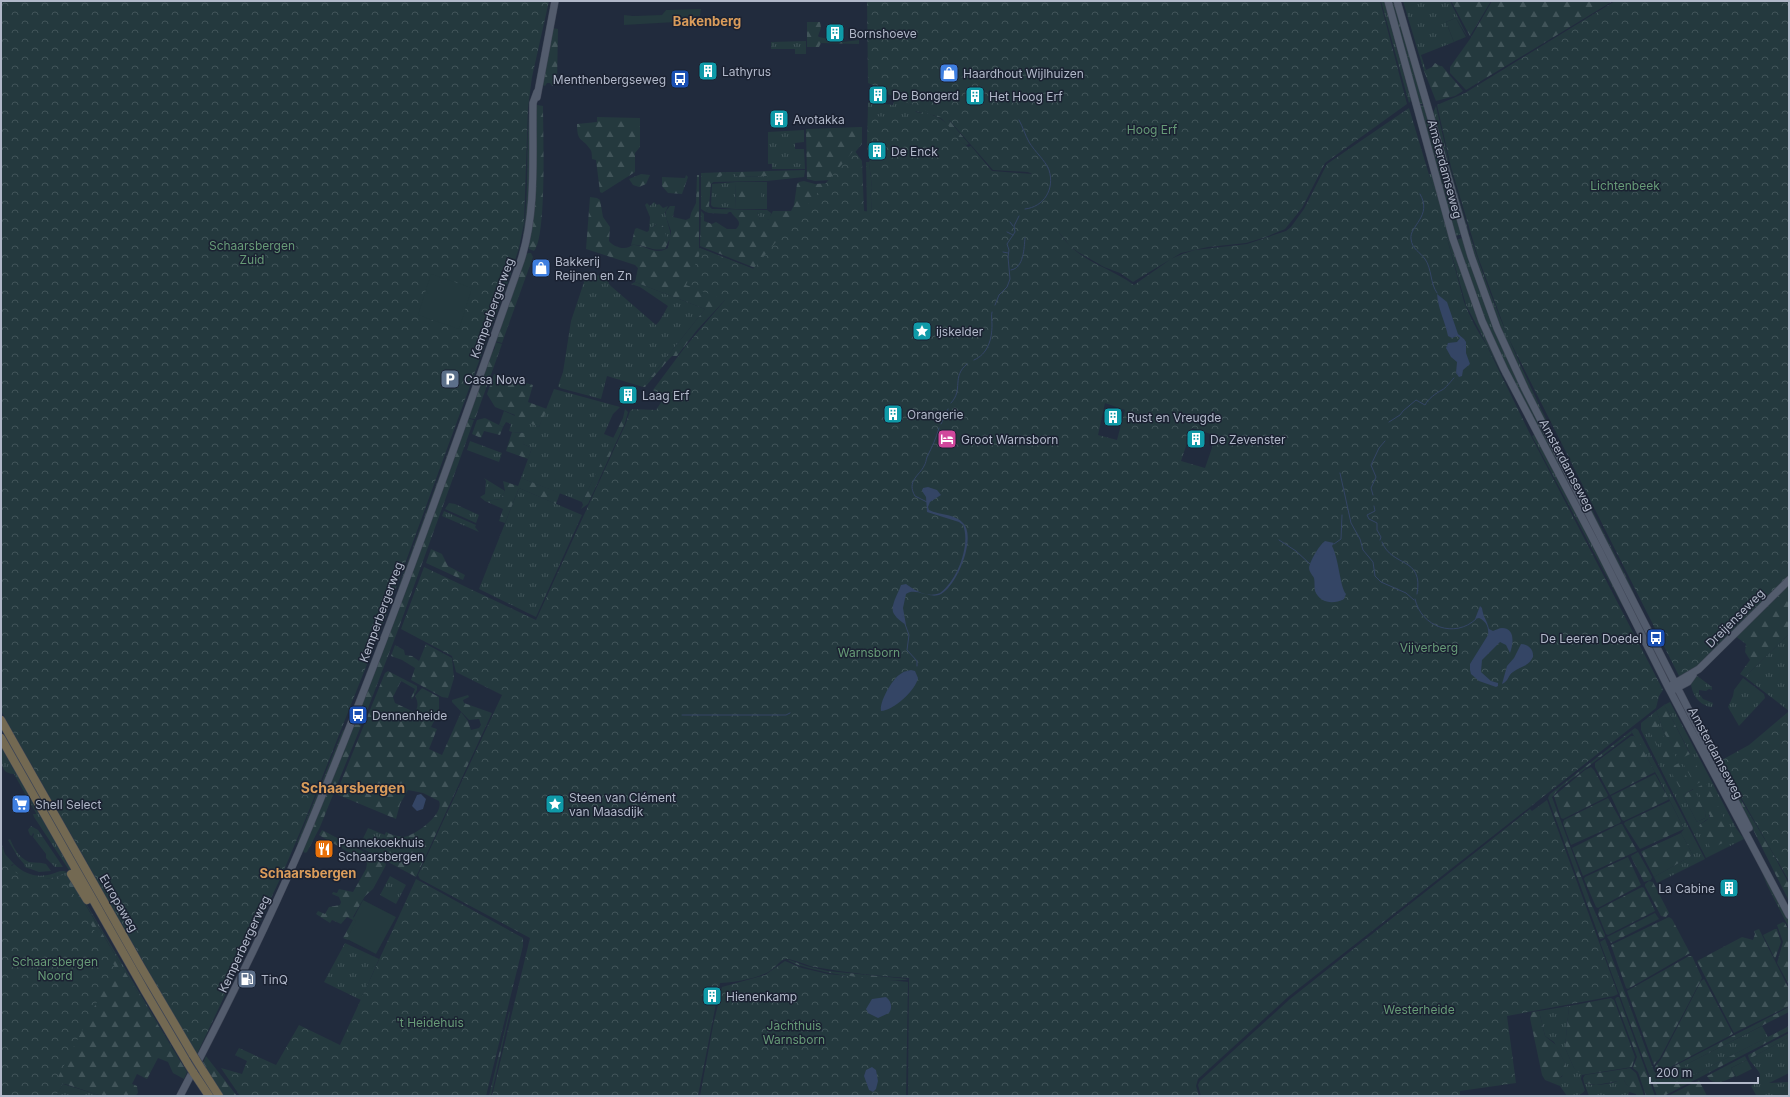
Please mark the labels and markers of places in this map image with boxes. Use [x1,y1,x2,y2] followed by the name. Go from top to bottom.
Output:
[824,22,846,44] building icon: Bornshoeve
[849,26,917,41] place label: Bornshoeve
[697,60,719,82] building icon: Lathyrus
[938,62,960,84] shop icon: Haardhout Wijlhuizen
[722,64,771,79] place label: Lathyrus
[963,66,1084,81] place label: Haardhout Wijlhuizen
[669,68,691,90] bus stop icon: Menthenbergseweg
[553,72,666,87] place label: Menthenbergseweg
[867,84,889,106] building icon: De Bongerd
[964,85,986,107] building icon: Het Hoog Erf
[892,88,959,103] place label: De Bongerd
[989,89,1063,104] place label: Het Hoog Erf
[768,108,790,130] building icon: Avotakka
[793,112,845,127] place label: Avotakka
[866,140,888,162] building icon: De Enck
[891,144,938,159] place label: De Enck
[555,254,632,283] place label: Bakkerij Reijnen en Zn
[530,257,552,279] shop icon: Bakkerij Reijnen en Zn
[911,320,933,342] place icon: ijskelder
[936,324,984,339] place label: ijskelder
[439,368,461,390] parking icon: Casa Nova
[464,372,525,387] place label: Casa Nova
[617,384,639,406] building icon: Laag Erf
[642,388,690,403] place label: Laag Erf
[882,403,904,425] building icon: Orangerie
[1102,406,1124,428] building icon: Rust en Vreugde
[907,407,963,422] place label: Orangerie
[1127,410,1221,425] place label: Rust en Vreugde
[936,428,958,450] hotel icon: Groot Warnsborn
[1185,428,1207,450] building icon: De Zevenster
[961,432,1058,447] place label: Groot Warnsborn
[1210,432,1286,447] place label: De Zevenster
[1645,627,1667,649] bus stop icon: De Leeren Doedel
[1540,631,1642,646] place label: De Leeren Doedel
[347,704,369,726] bus stop icon: Dennenheide
[372,708,447,723] place label: Dennenheide
[569,790,676,819] place label: Steen van Clément van Maasdijk
[10,793,32,815] supermarket icon: Shell Select
[544,793,566,815] place icon: Steen van Clément van Maasdijk
[35,797,101,812] place label: Shell Select
[338,835,424,864] place label: Pannekoekhuis Schaarsbergen
[313,838,335,860] restaurant icon: Pannekoekhuis Schaarsbergen
[1718,877,1740,899] building icon: La Cabine
[1658,881,1715,896] place label: La Cabine
[236,968,258,990] fuel station icon: TinQ
[261,972,288,987] place label: TinQ
[701,985,723,1007] building icon: Hienenkamp
[726,989,797,1004] place label: Hienenkamp

